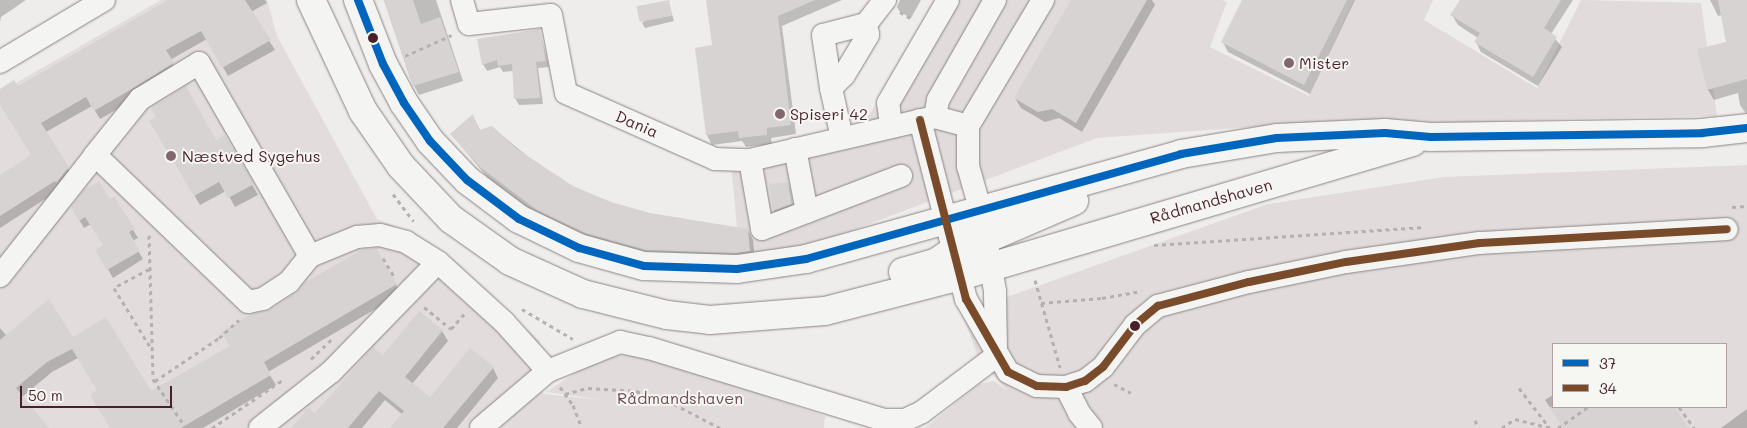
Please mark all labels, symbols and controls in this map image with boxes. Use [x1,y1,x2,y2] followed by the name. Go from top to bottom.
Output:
[368,33,378,43] unlabelled marker
[1299,53,1349,73] place label: Mister
[1283,57,1295,69] marker: Mister
[790,104,868,124] place label: Spiseri 42
[613,106,661,142] street label: Dania
[774,108,786,120] marker: Spiseri 42
[182,146,321,166] place label: Næstved Sygehus
[164,149,178,163] marker: Næstved Sygehus
[1148,174,1274,228] street label: Rådmandshaven
[1130,321,1140,331] unlabelled marker
[1552,343,1727,408] legend
[1599,353,1616,373] text: 37
[22,376,175,408] scale bar
[1599,378,1617,398] text: 34
[28,385,63,405] text: 50 m
[617,388,743,408] park label: Rådmandshaven

